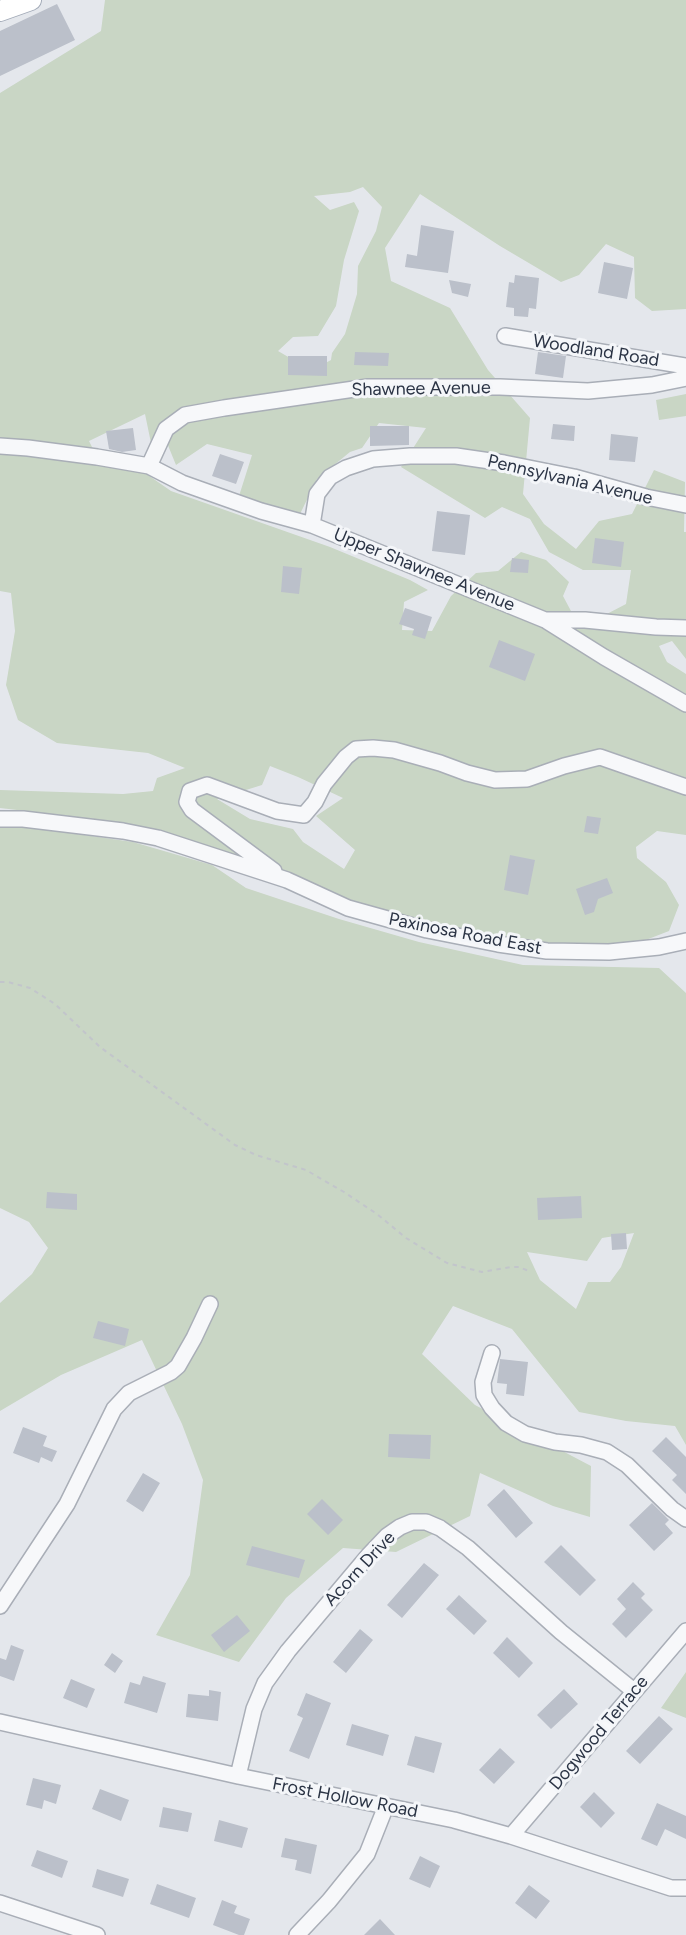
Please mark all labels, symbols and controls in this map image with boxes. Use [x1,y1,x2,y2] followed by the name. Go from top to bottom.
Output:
[531,330,661,372] street label: Woodland Road
[351,377,491,401] street label: Shawnee Avenue
[485,450,655,510] street label: Pennsylvania Avenue
[330,524,518,616] street label: Upper Shawnee Avenue
[387,909,543,959] street label: Paxinosa Road East
[320,1527,400,1611] street label: Acorn Drive
[545,1671,653,1795] street label: Dogwood Terrace
[270,1773,420,1823] street label: Frost Hollow Road

